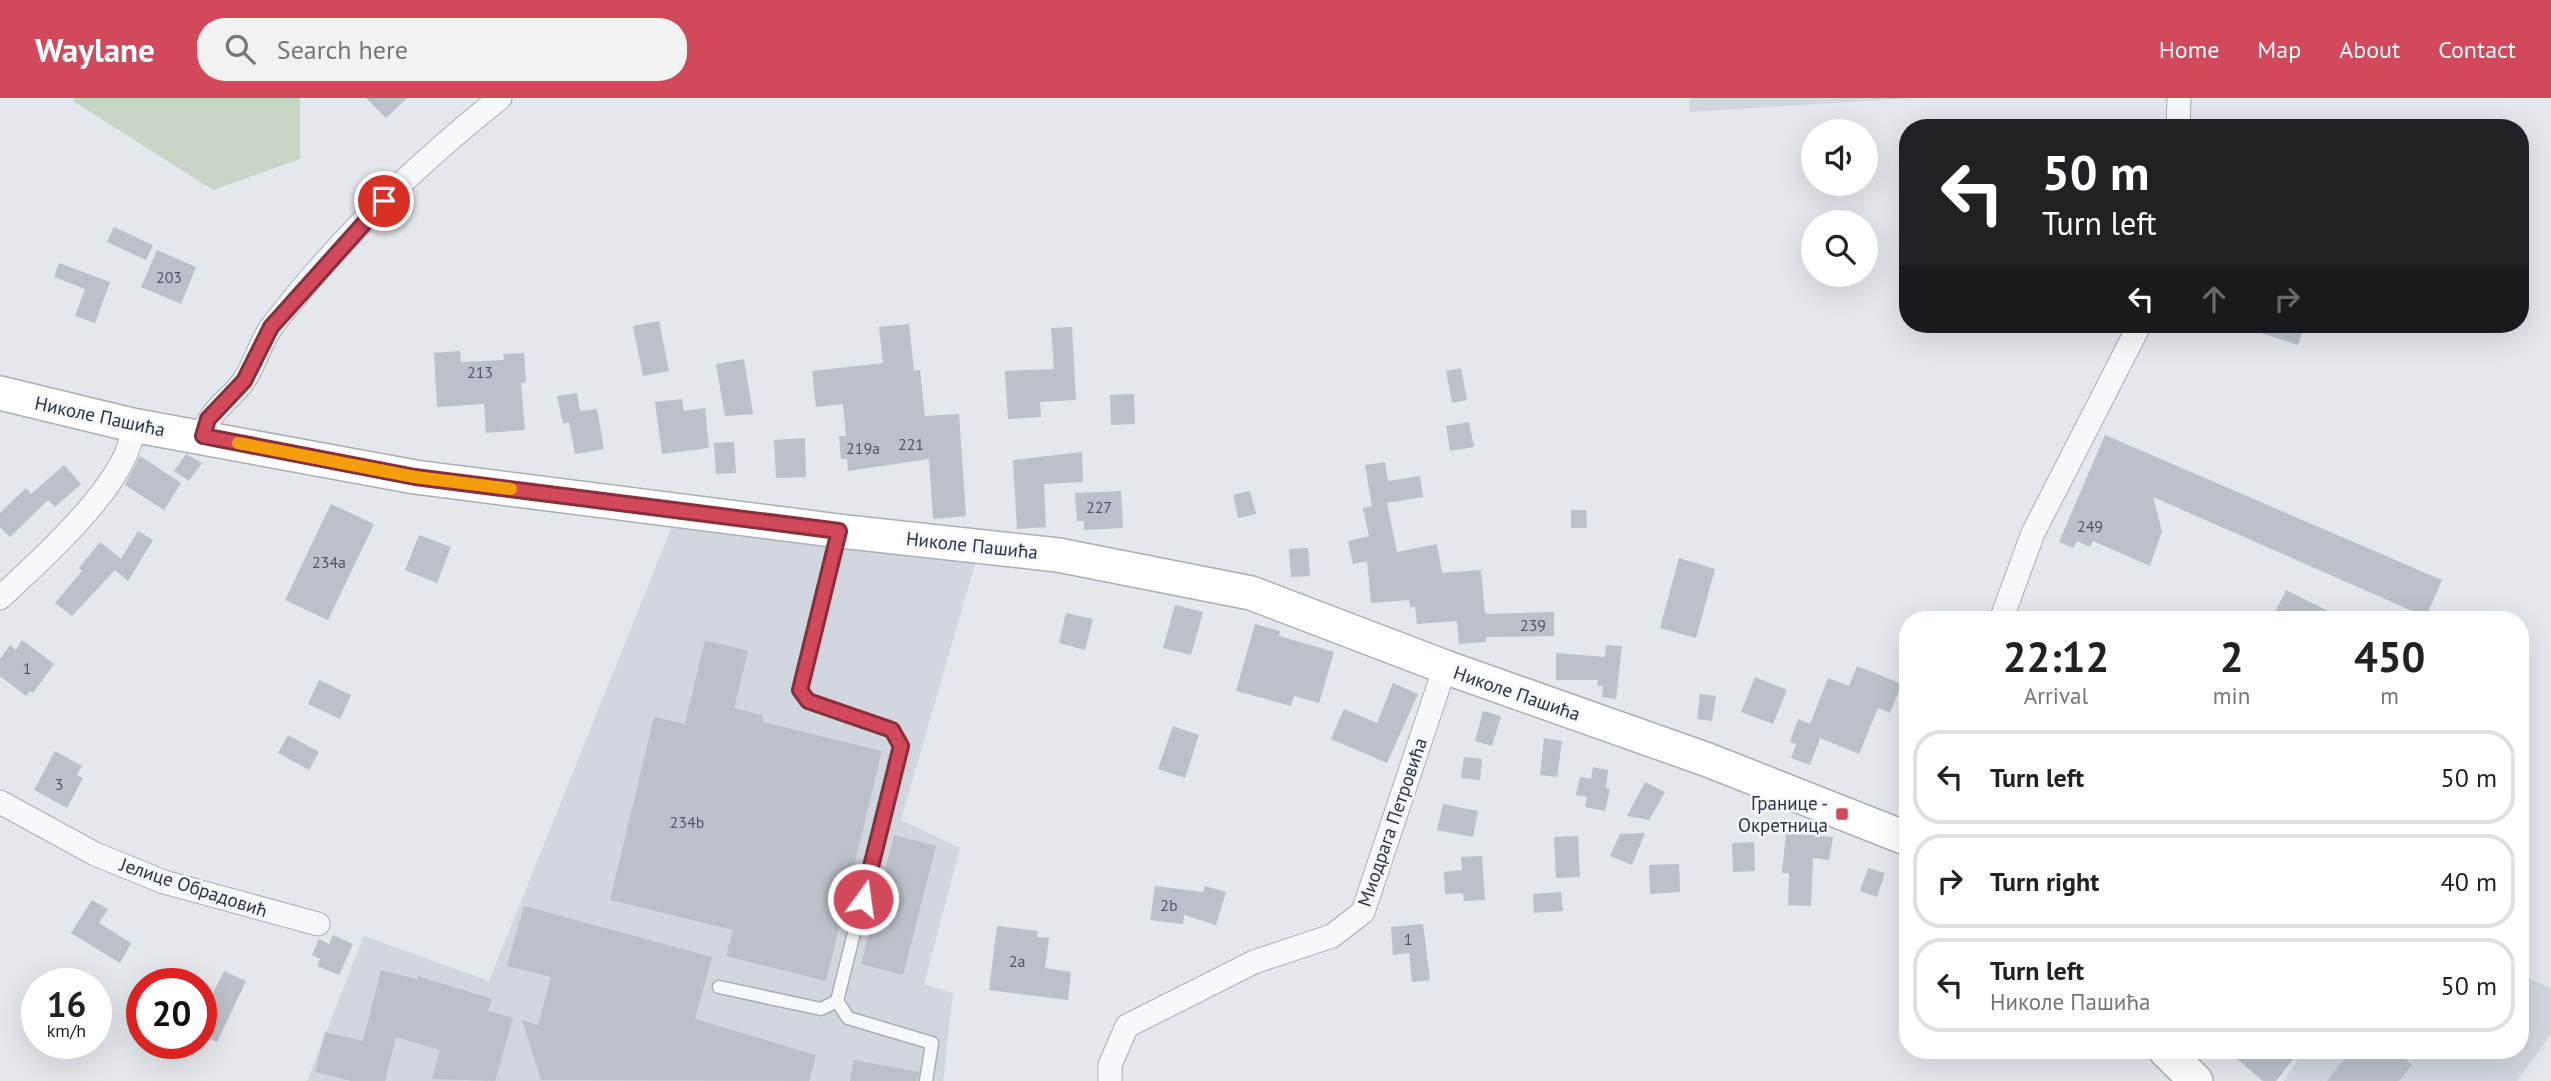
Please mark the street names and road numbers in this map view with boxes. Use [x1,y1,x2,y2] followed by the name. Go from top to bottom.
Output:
[33,390,167,442] street label: Николе Пашића
[905,526,1039,564] street label: Николе Пашића
[1450,660,1584,726] street label: Николе Пашића
[1352,734,1432,910] street label: Миодрага Петровића
[116,852,271,922] street label: Јелице Обрадовић

